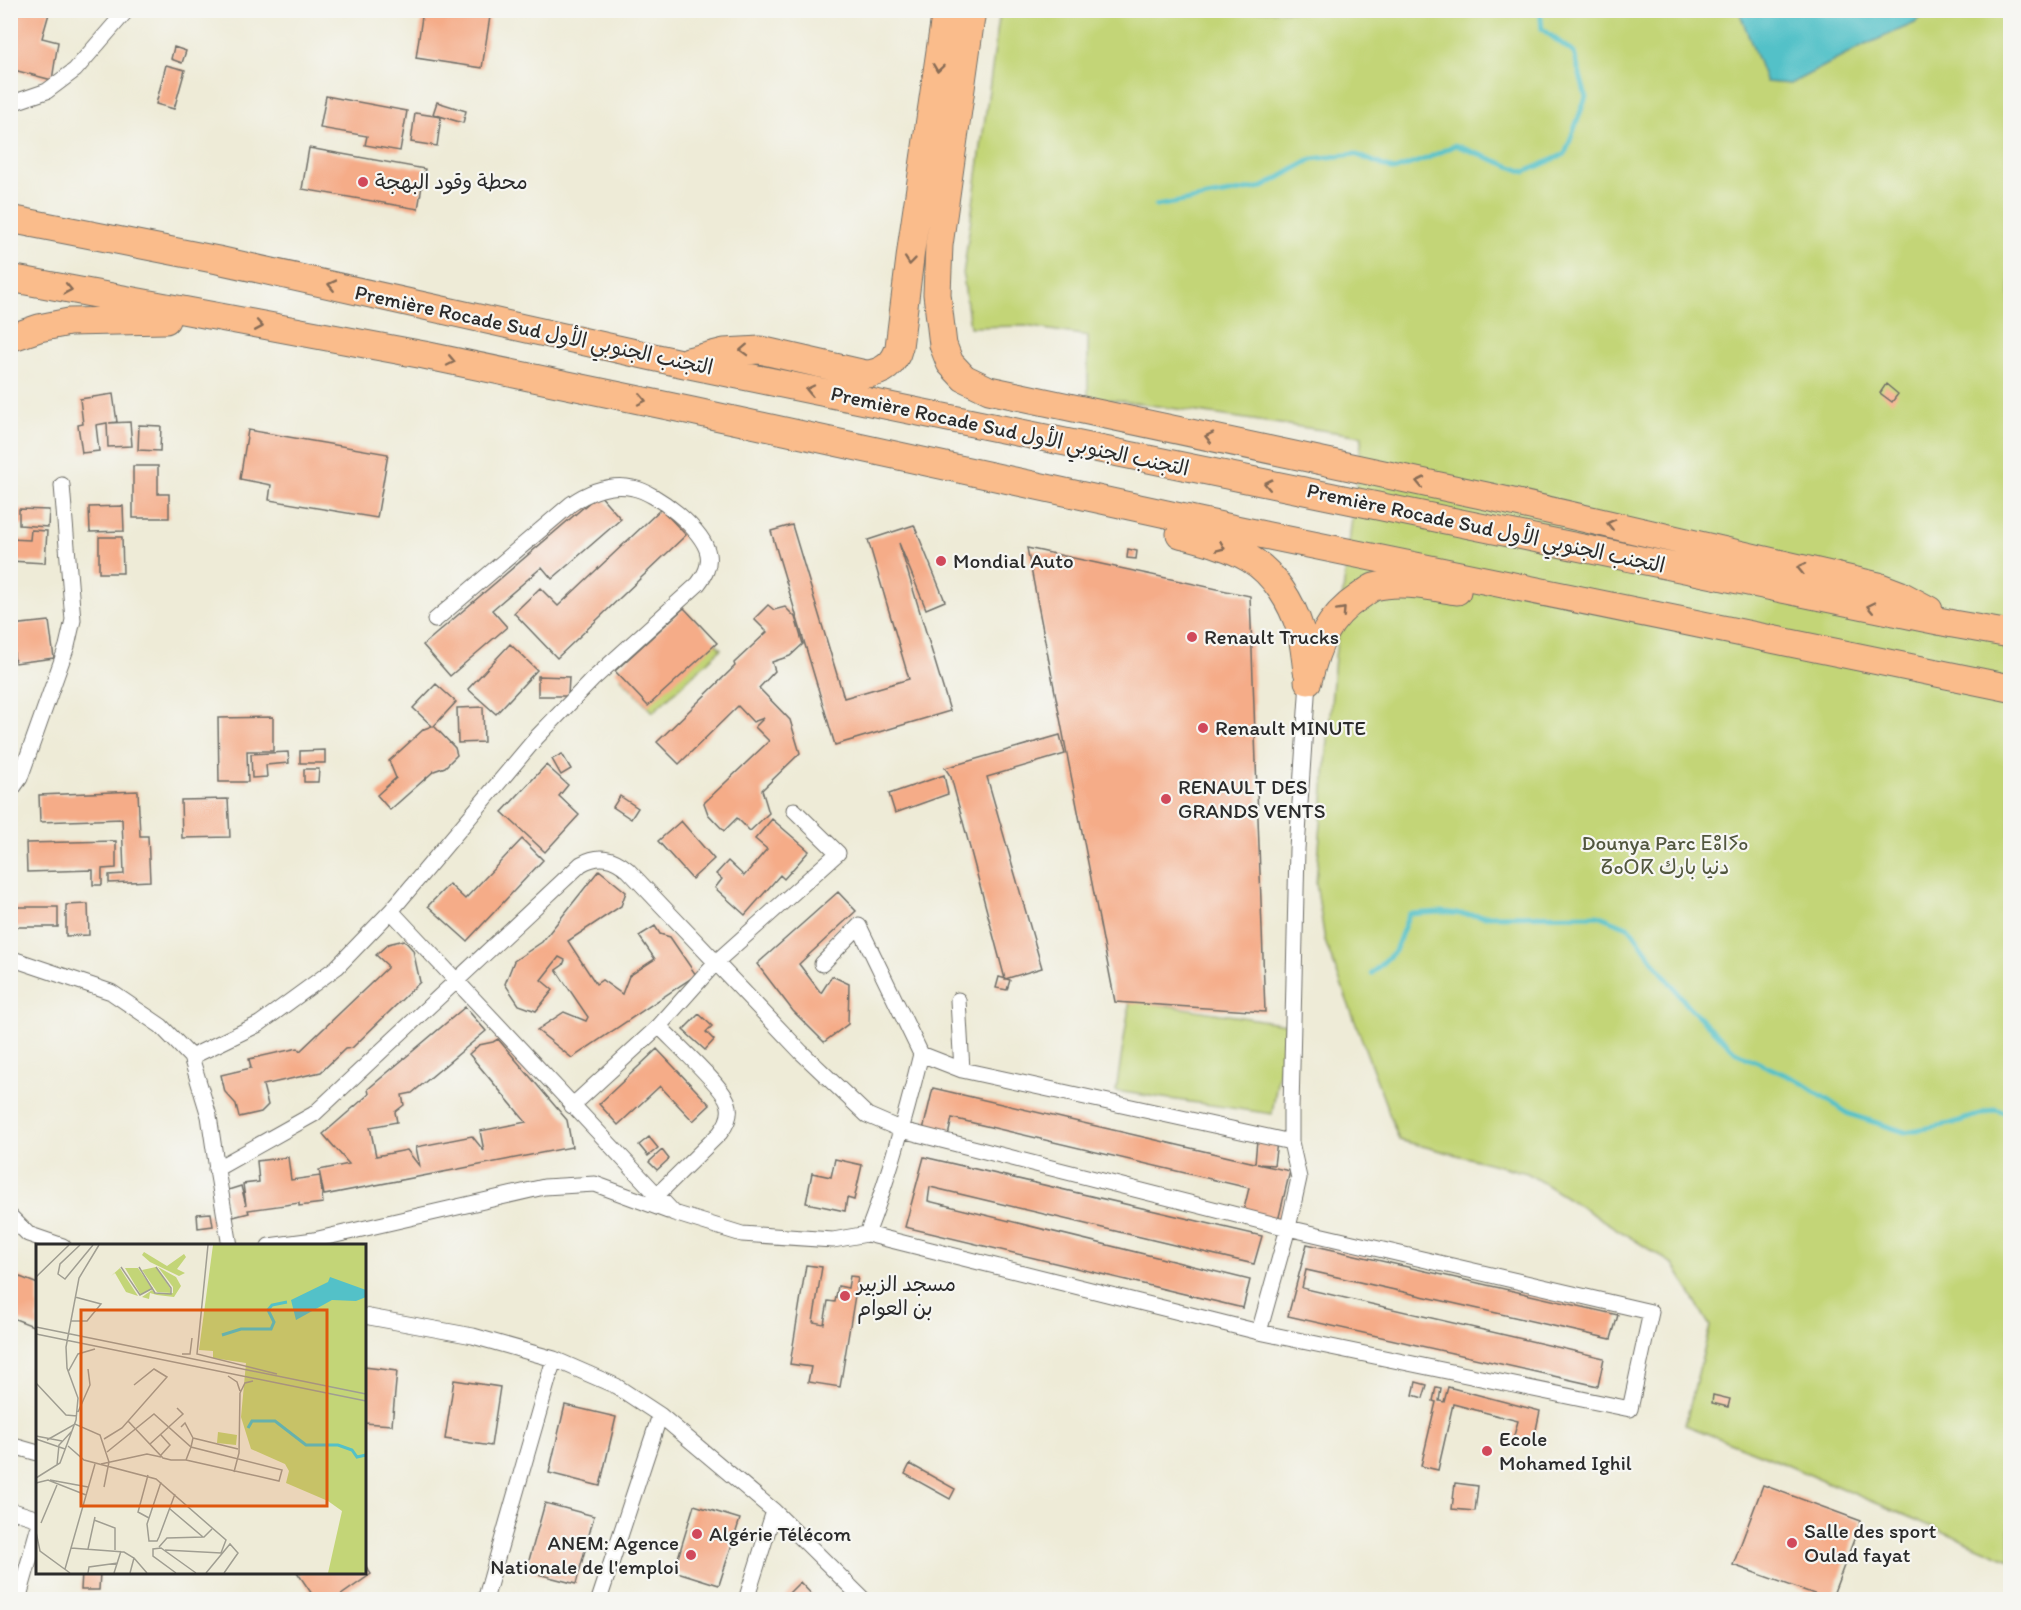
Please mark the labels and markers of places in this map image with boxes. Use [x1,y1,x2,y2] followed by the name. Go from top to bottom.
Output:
[375,169,528,195] place label: محطة وقود البهجة
[356,175,370,189] marker: محطة وقود البهجة
[953,548,1074,573] place label: Mondial Auto
[934,554,948,568] marker: Mondial Auto
[1204,624,1339,649] place label: Renault Trucks
[1185,630,1199,644] marker: Renault Trucks
[1215,715,1366,740] place label: Renault MINUTE
[1196,721,1210,735] marker: Renault MINUTE
[1178,774,1325,823] place label: RENAULT DES GRANDS VENTS
[1159,792,1173,806] marker: RENAULT DES GRANDS VENTS
[855,1271,956,1324] place label: مسجد الزبير بن العوام
[838,1289,852,1303] marker: مسجد الزبير بن العوام
[1499,1426,1632,1475] place label: Ecole Mohamed Ighil
[1480,1444,1494,1458] marker: Ecole Mohamed Ighil
[1804,1518,1936,1567] place label: Salle des sport Oulad fayat
[709,1521,851,1546] place label: Algérie Télécom
[690,1527,704,1541] marker: Algérie Télécom
[490,1530,679,1579] place label: ANEM: Agence Nationale de l'emploi
[1785,1536,1799,1550] marker: Salle des sport Oulad fayat
[684,1548,698,1562] marker: ANEM: Agence Nationale de l'emploi

